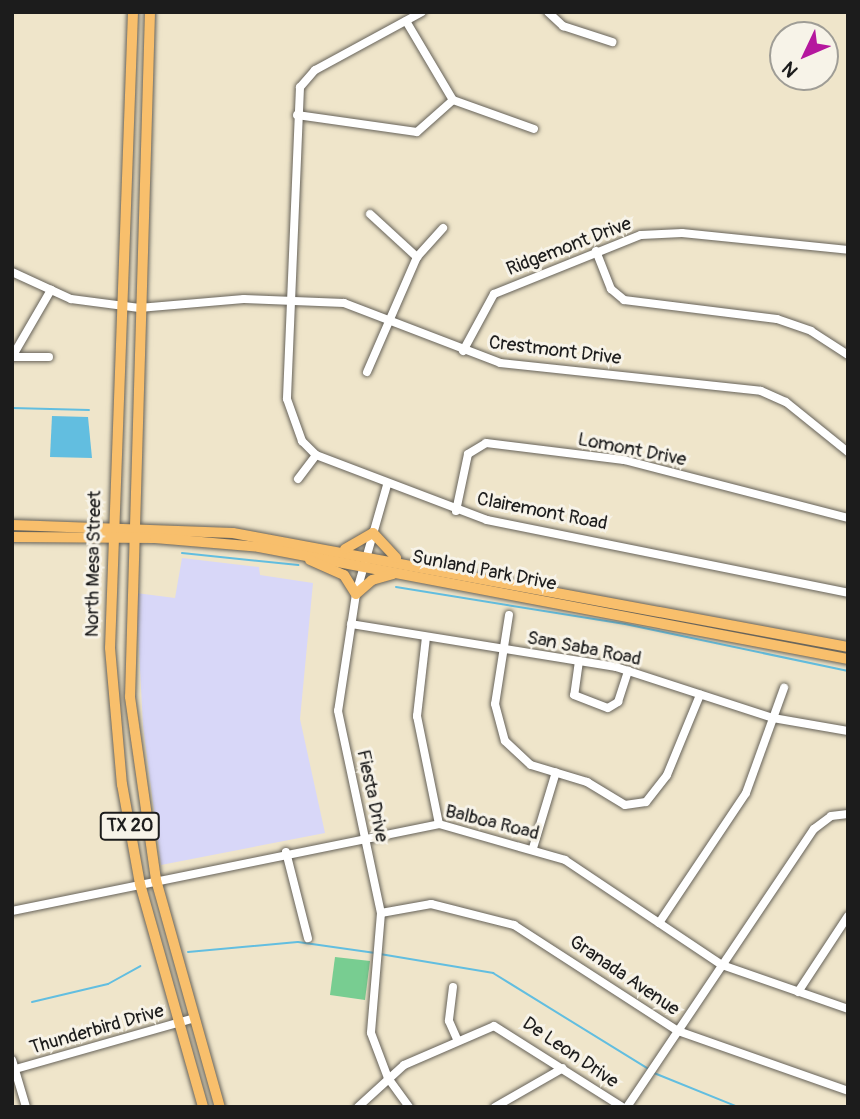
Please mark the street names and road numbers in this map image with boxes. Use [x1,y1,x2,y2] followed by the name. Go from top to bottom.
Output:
[503,213,635,281] street label: Ridgemont Drive
[487,332,623,370] street label: Crestmont Drive
[576,428,688,472] street label: Lomont Drive
[475,488,609,536] street label: Clairemont Road
[81,491,107,637] street label: North Mesa Street
[410,546,558,596] street label: Sunland Park Drive
[525,627,643,671] street label: San Saba Road
[351,748,393,844] street label: Fiesta Drive
[443,800,541,846] street label: Balboa Road
[99,812,162,840] road number: TX 20
[565,931,683,1021] street label: Granada Avenue
[27,1000,167,1060] street label: Thunderbird Drive
[518,1013,622,1093] street label: De Leon Drive

